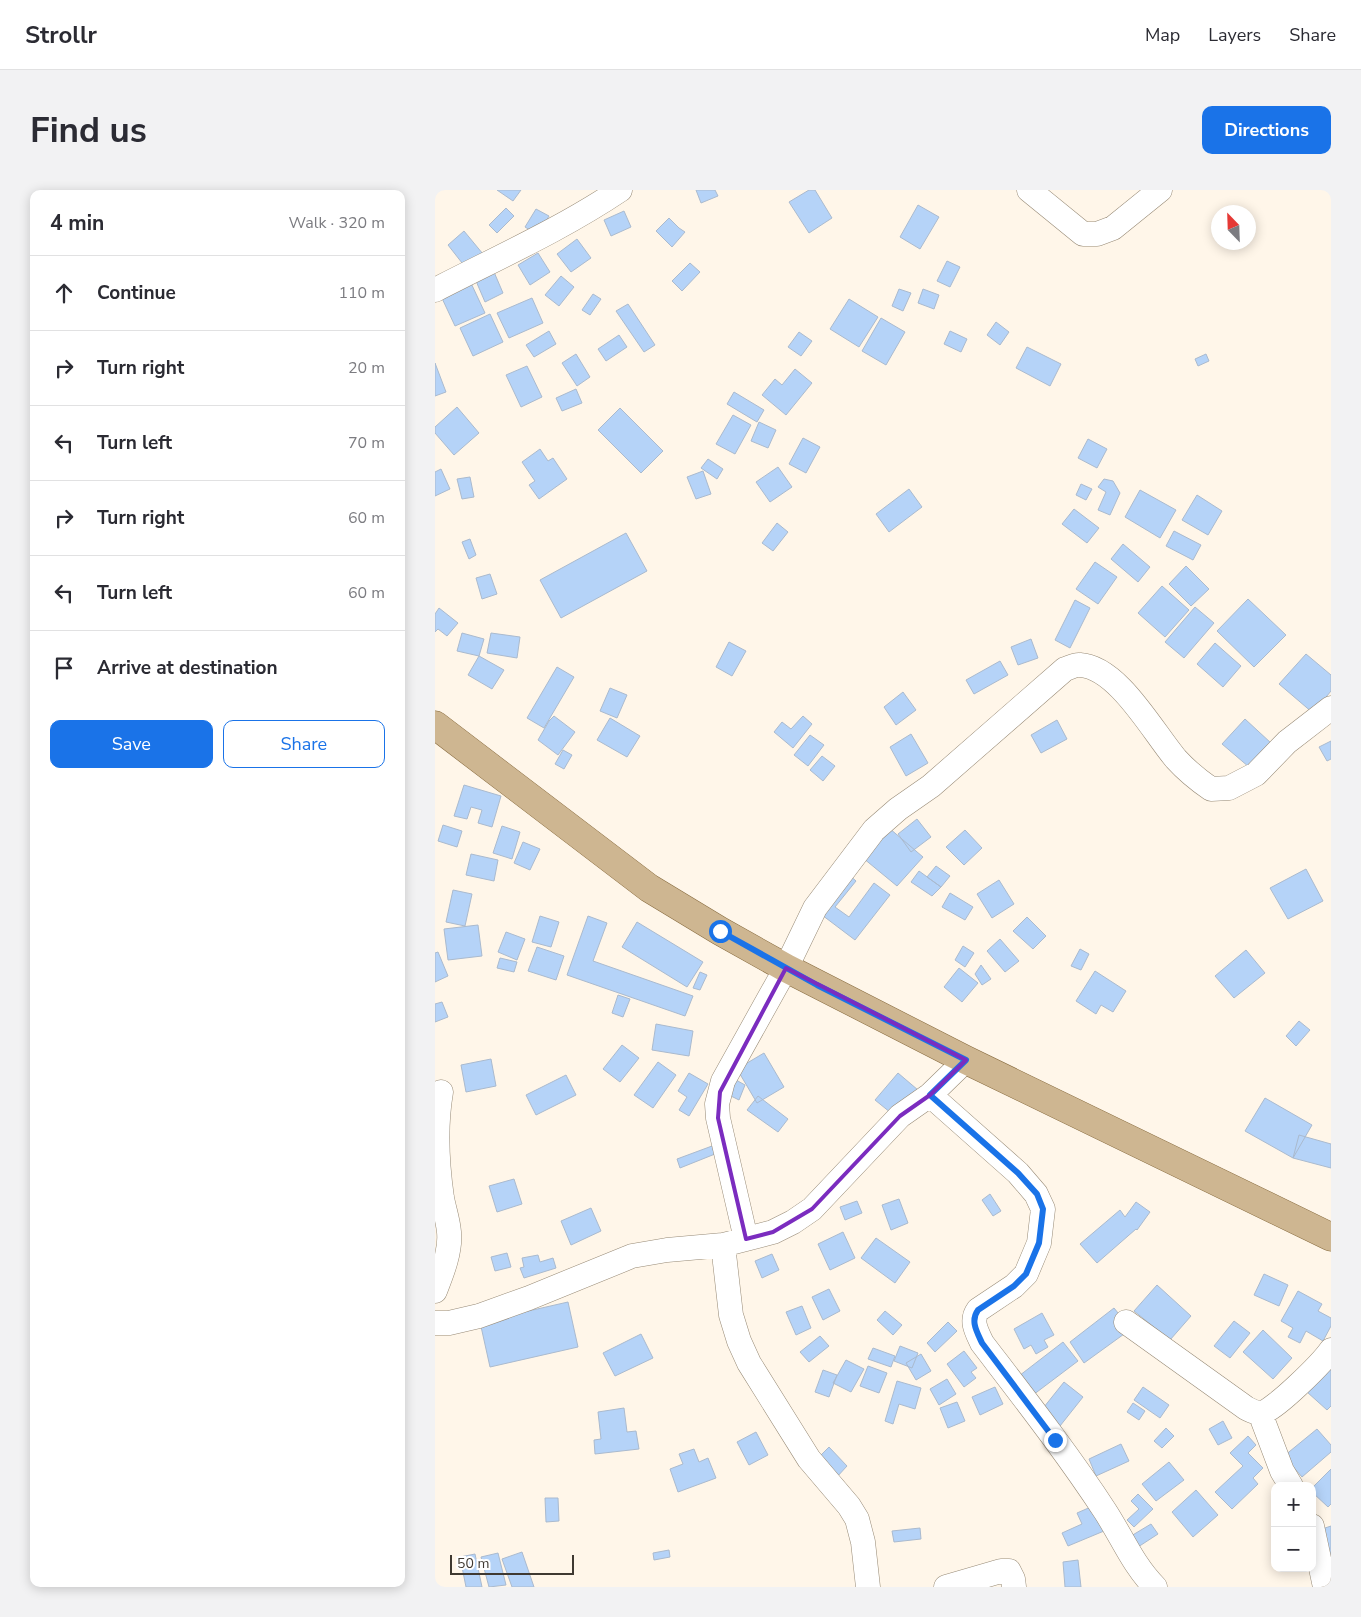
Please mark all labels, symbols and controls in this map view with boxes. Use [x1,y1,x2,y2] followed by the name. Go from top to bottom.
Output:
[25,19,97,51] text: Strollr
[1145,23,1180,47] text: Map
[1208,23,1261,47] text: Layers
[1289,23,1336,47] text: Share
[1202,106,1331,154] button: Directions
[30,107,147,154] text: Find us
[1211,205,1256,250] north arrow
[50,209,104,237] text: 4 min
[289,212,385,234] text: Walk · 320 m
[50,279,78,307] icon: ahead
[97,280,176,306] text: Continue
[338,282,385,304] text: 110 m
[50,354,78,382] icon: right
[97,355,184,381] text: Turn right
[348,357,385,379] text: 20 m
[50,429,78,457] icon: left
[97,430,172,456] text: Turn left
[348,432,385,454] text: 70 m
[50,504,78,532] icon: right
[97,505,184,531] text: Turn right
[348,507,385,529] text: 60 m
[50,579,78,607] icon: left
[97,580,172,606] text: Turn left
[348,582,385,604] text: 60 m
[50,654,78,682] icon: arrive
[97,655,278,681] text: Arrive at destination
[50,720,213,768] button: Save
[223,720,385,768] button: Share
[709,920,732,943] route start
[1044,1429,1067,1452] route end
[1271,1482,1316,1572] map controls
[1271,1482,1316,1527] button: +
[1271,1527,1316,1572] button: −
[450,1552,574,1575] scale bar
[457,1554,489,1573] text: 50 m

